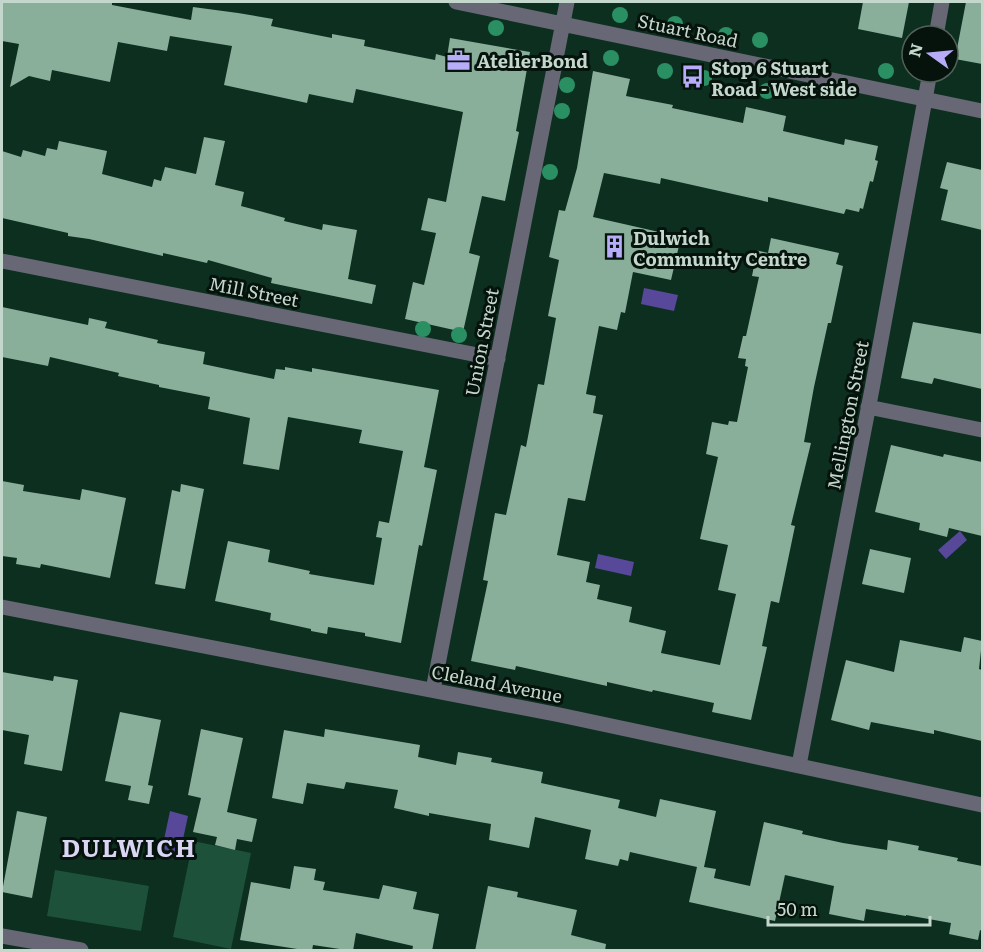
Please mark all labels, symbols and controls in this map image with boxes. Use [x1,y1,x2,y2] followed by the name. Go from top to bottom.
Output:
[635,6,741,54] street label: Stuart Road
[900,24,960,84] north arrow
[901,40,928,59] text: N
[446,47,472,73] office icon: AtelierBond
[477,47,588,74] place label: AtelierBond
[711,54,857,102] place label: Stop 6 Stuart Road - West side
[680,64,706,90] bus stop icon: Stop 6 Stuart Road - West side
[633,224,807,272] place label: Dulwich Community Centre
[602,234,628,260] building icon: Dulwich Community Centre
[207,269,302,313] street label: Mill Street
[457,285,505,398] street label: Union Street
[819,337,875,492] street label: Mellington Street
[429,657,565,709] street label: Cleland Avenue
[61,829,197,864] district label: DULWICH
[768,889,930,927] scale bar
[777,895,818,922] text: 50 m

